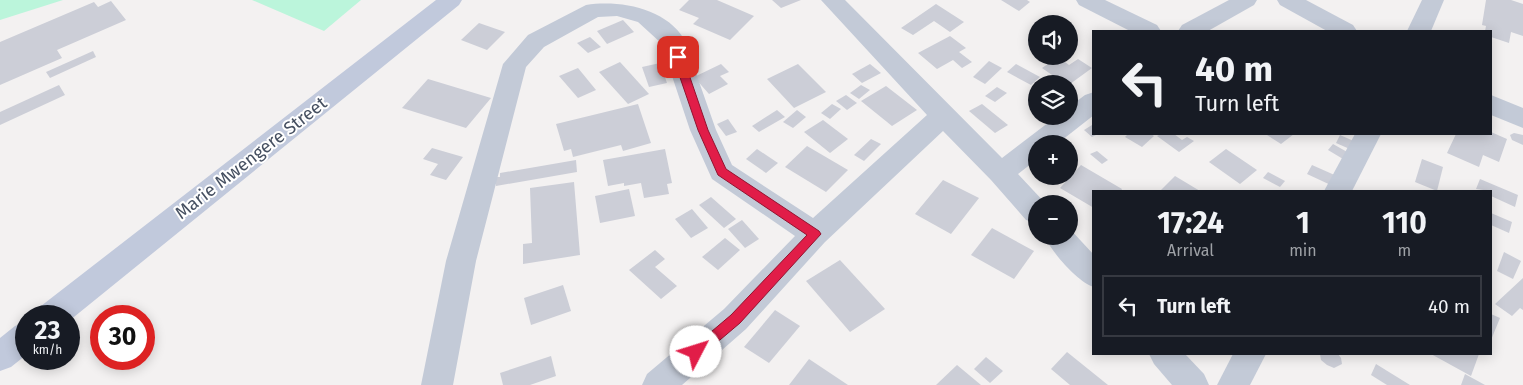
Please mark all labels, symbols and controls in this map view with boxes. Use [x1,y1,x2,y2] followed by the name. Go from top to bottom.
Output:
[1028,15,1078,245] map controls
[1028,15,1078,65] button: sound
[657,36,699,78] pin
[664,43,692,71] icon: arrive
[1195,48,1273,90] text: 40 m
[1112,50,1177,115] icon: left
[1028,75,1078,125] button: layers
[1195,90,1279,117] text: Turn left
[171,92,332,224] street label: Marie Mwengere Street
[1028,135,1078,185] button: +
[1028,195,1078,245] button: −
[1157,205,1224,241] text: 17:24
[1296,205,1310,241] text: 1
[1382,205,1427,241] text: 110
[1167,241,1214,260] text: Arrival
[1289,241,1317,260] text: min
[1397,241,1411,260] text: m
[1114,292,1142,320] icon: left
[1157,295,1231,318] text: Turn left
[1428,295,1470,318] text: 40 m
[90,305,155,370] speed limit sign: 30
[35,316,60,346] text: 23
[669,325,721,377] position arrow
[33,343,62,357] text: km/h

